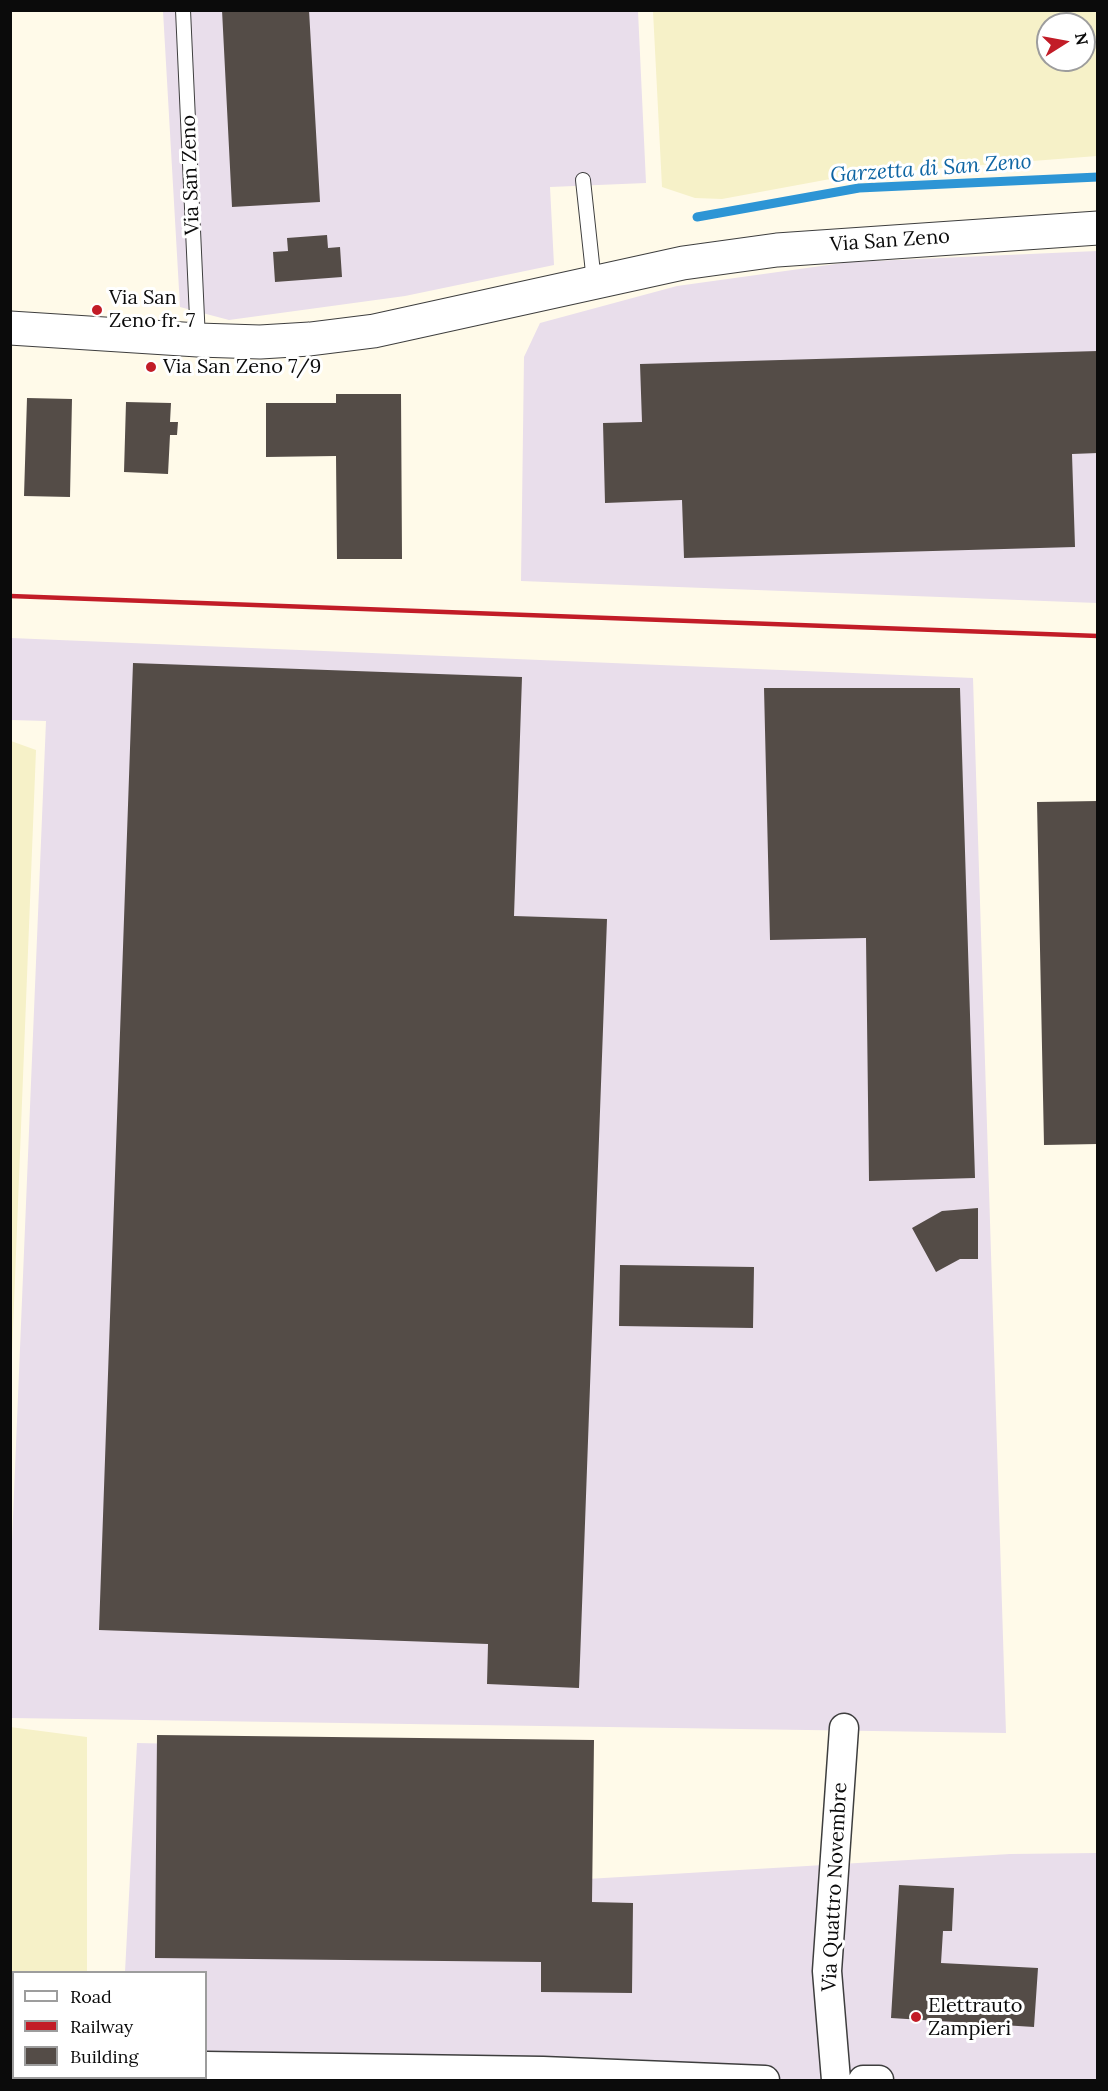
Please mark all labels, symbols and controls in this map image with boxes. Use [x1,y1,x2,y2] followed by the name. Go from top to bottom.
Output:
[1036,12,1096,72] north arrow
[1071,31,1093,47] text: N
[177,115,205,235] street label: Via San Zeno
[830,149,1032,189] water label: Garzetta di San Zeno
[829,225,951,257] street label: Via San Zeno
[109,286,195,333] place label: Via San Zeno fr. 7
[90,303,104,317] marker: Via San Zeno fr. 7
[163,355,321,379] place label: Via San Zeno 7/9
[144,360,158,374] marker: Via San Zeno 7/9
[818,1782,852,1992] street label: Via Quattro Novembre
[12,1971,207,2079] legend
[70,1985,112,2008] text: Road
[928,1994,1022,2041] place label: Elettrauto Zampieri
[909,2010,923,2024] marker: Elettrauto Zampieri
[70,2015,133,2038] text: Railway
[70,2045,138,2068] text: Building

